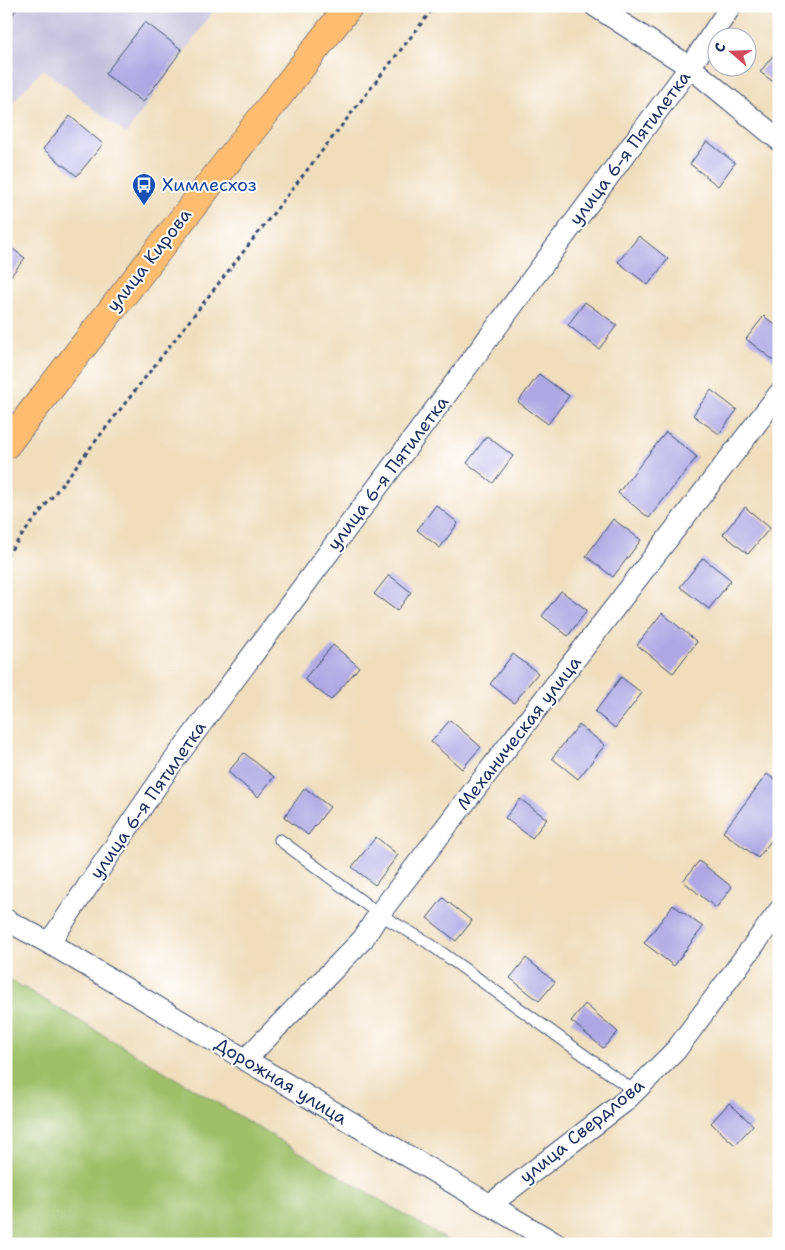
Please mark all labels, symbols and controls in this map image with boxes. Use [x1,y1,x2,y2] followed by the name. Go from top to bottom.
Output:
[708,28,758,78] north arrow
[710,40,730,55] text: С
[564,66,696,230] street label: улица 6-я Пятилетка
[131,172,157,206] bus stop icon: Химлесхоз
[162,173,257,197] place label: Химлесхоз
[101,203,197,317] street label: улица Кирова
[322,391,454,555] street label: улица 6-я Пятилетка
[451,651,587,815] street label: Механическая улица
[84,716,212,884] street label: улица 6-я Пятилетка
[210,1032,352,1130] street label: Дорожная улица
[515,1073,649,1189] street label: улица Свердлова

